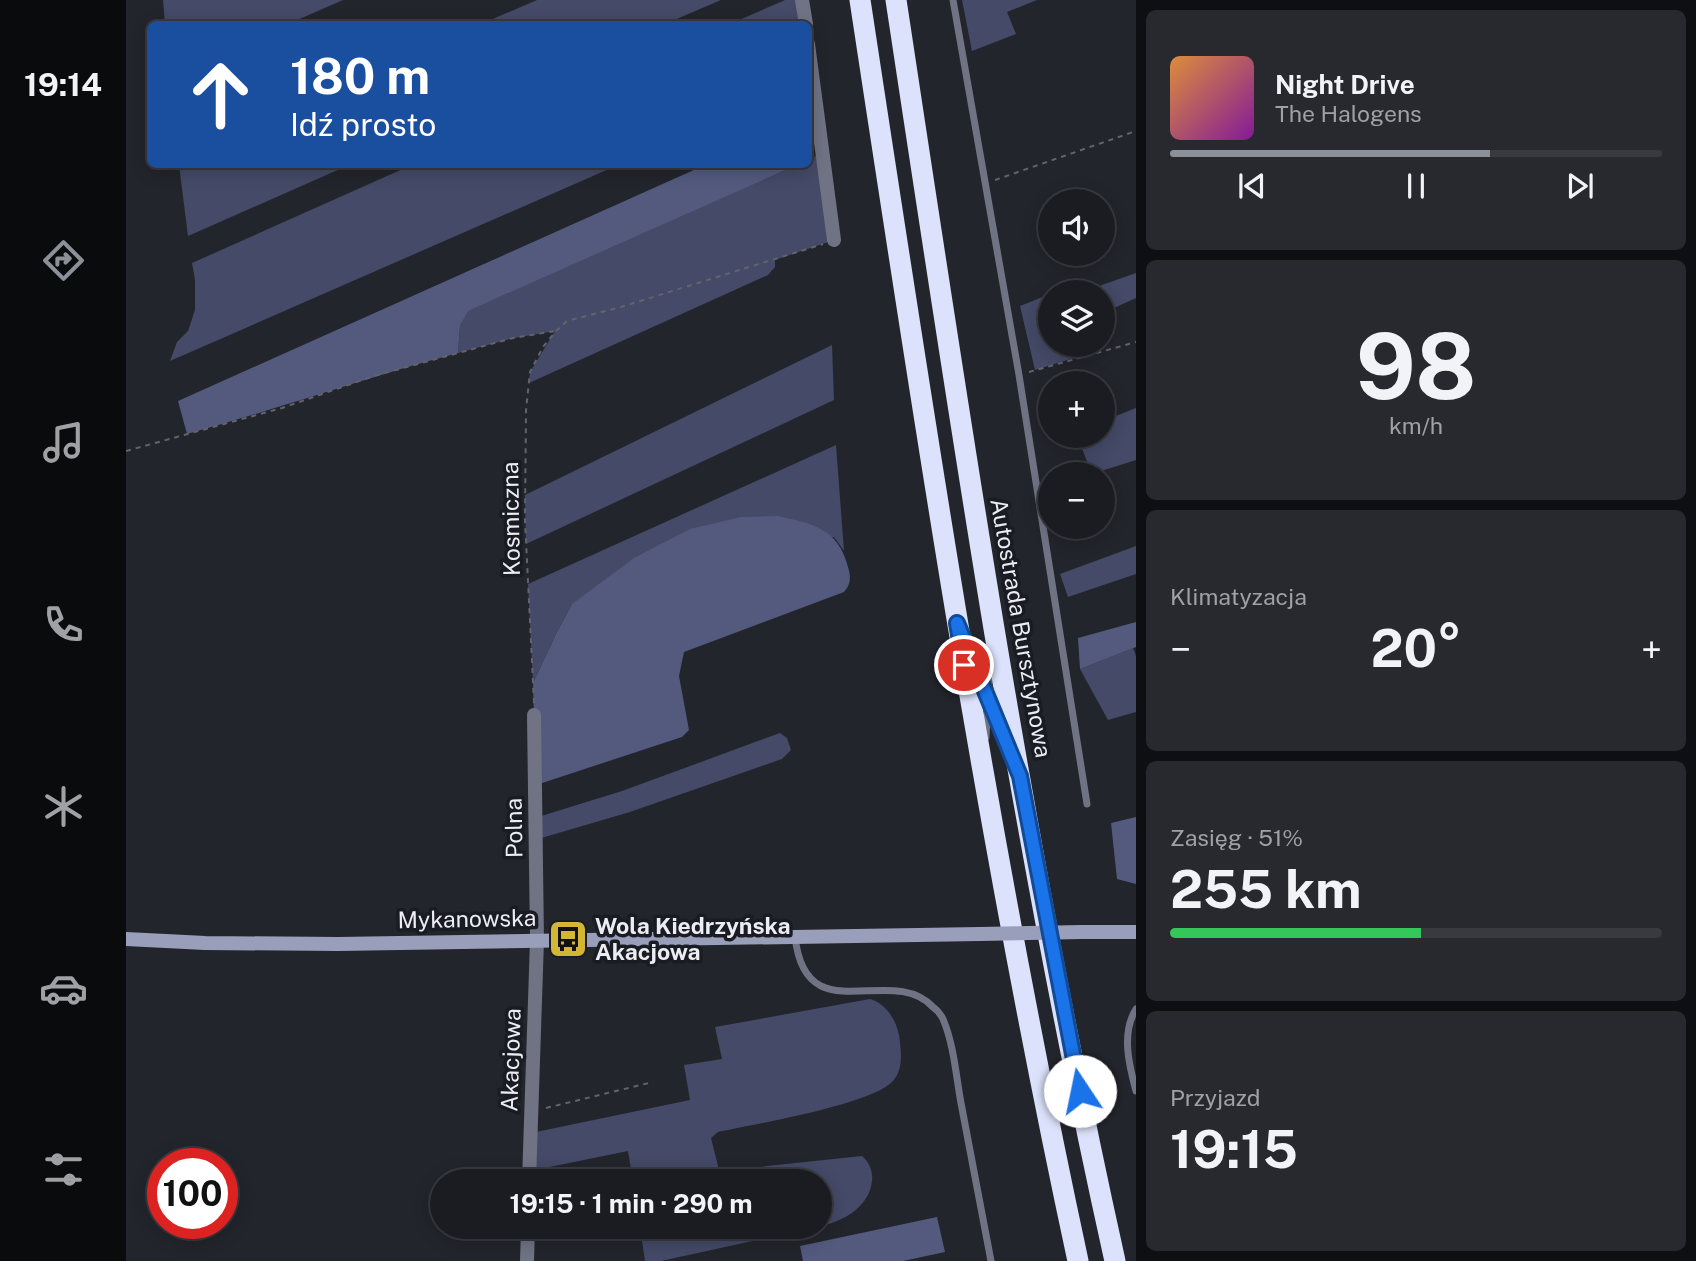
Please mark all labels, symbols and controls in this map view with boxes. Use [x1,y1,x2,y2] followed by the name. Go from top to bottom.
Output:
[290,47,430,105] text: 180 m
[175,49,266,140] icon: ahead
[24,66,102,103] text: 19:14
[1275,69,1415,100] text: Night Drive
[1275,100,1422,127] text: The Halogens
[290,106,436,143] text: Idź prosto
[1233,167,1271,205] icon: previous
[1397,167,1435,205] icon: pause
[1561,167,1599,205] icon: next
[1038,189,1115,539] map controls
[1038,189,1115,266] button: sound
[39,236,88,285] icon: directions
[1038,280,1115,357] button: layers
[1356,313,1476,419] text: 98
[1038,371,1115,448] button: +
[1389,412,1443,439] text: km/h
[39,418,88,467] icon: music
[496,462,525,576] street label: Kosmiczna
[1038,462,1115,539] button: −
[985,496,1058,760] street label: Autostrada Bursztynowa
[1170,583,1307,610] text: Klimatyzacja
[39,600,88,649] icon: phone
[1370,618,1462,679] text: 20°
[1170,627,1191,672] text: −
[1641,627,1662,672] text: +
[934,635,994,695] pin
[945,646,983,684] icon: arrive
[39,782,88,831] icon: climate
[499,798,528,858] street label: Polna
[1170,824,1303,851] text: Zasięg · 51%
[1170,859,1362,920] text: 255 km
[397,904,537,933] street label: Mykanowska
[595,912,790,965] place label: Wola Kiedrzyńska Akacjowa
[547,918,589,960] bus stop icon: Wola Kiedrzyńska Akacjowa
[39,964,88,1013] icon: car
[495,1008,526,1112] street label: Akacjowa
[1043,1054,1117,1128] position arrow
[1170,1084,1260,1111] text: Przyjazd
[1170,1119,1298,1180] text: 19:15
[39,1145,88,1194] icon: filters
[147,1148,238,1239] speed limit sign: 100
[510,1188,752,1219] text: 19:15 · 1 min · 290 m

